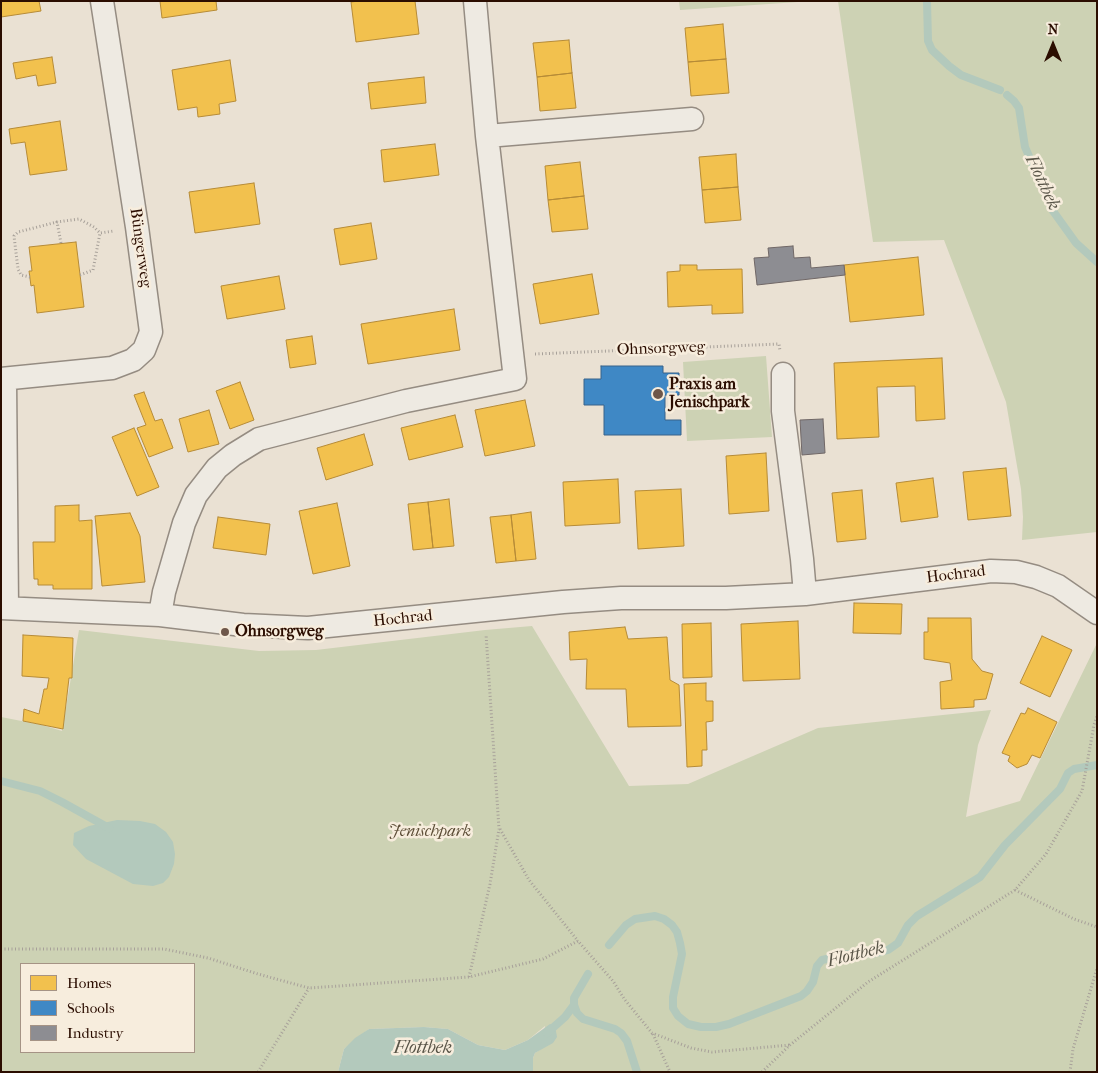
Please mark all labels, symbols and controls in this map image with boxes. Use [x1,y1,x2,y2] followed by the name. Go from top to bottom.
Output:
[1028,20,1078,70] north arrow
[1048,21,1058,38] text: N
[1020,152,1064,214] water label: Flottbek
[125,207,155,289] street label: Büngerweg
[616,338,706,360] street label: Ohnsorgweg
[669,375,749,413] place label: Praxis am Jenischpark
[651,387,665,401] marker: Praxis am Jenischpark
[925,562,987,588] street label: Hochrad
[372,606,434,632] street label: Hochrad
[235,622,324,642] place label: Ohnsorgweg
[219,626,231,638] marker: Ohnsorgweg
[389,822,471,842] park label: Jenischpark
[825,937,887,973] water label: Flottbek
[20,963,195,1053] legend
[67,974,112,992] text: Homes
[67,999,114,1017] text: Schools
[67,1024,123,1042] text: Industry
[394,1038,452,1060] water label: Flottbek

